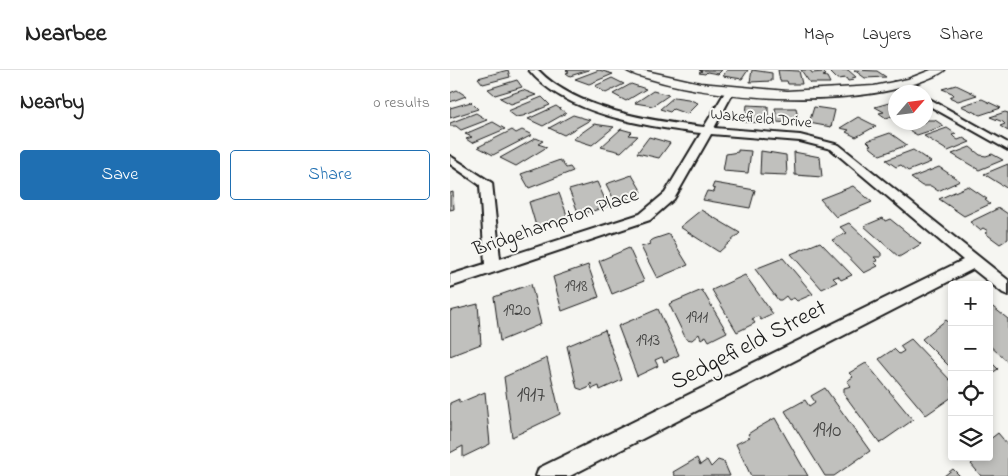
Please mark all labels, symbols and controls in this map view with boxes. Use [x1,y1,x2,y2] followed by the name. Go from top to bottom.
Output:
[25,17,107,52] text: Nearbee
[804,22,834,48] text: Map
[862,22,912,48] text: Layers
[940,22,983,48] text: Share
[888,85,933,130] north arrow
[20,88,84,118] text: Nearby
[374,91,430,115] text: 0 results
[709,103,814,135] street label: Wakefield Drive
[20,150,220,200] button: Save
[230,150,430,200] button: Share
[468,181,643,266] street label: Bridgehampton Place
[564,274,588,300] house number: 1918
[948,281,993,461] map controls
[948,281,993,326] button: +
[665,291,833,401] street label: Sedgefield Street
[503,298,531,324] house number: 1920
[686,305,709,331] house number: 1911
[948,326,993,371] button: −
[636,328,660,354] house number: 1913
[948,371,993,416] button: locate
[517,381,546,411] house number: 1917
[813,416,841,446] house number: 1910
[948,416,993,461] button: layers

